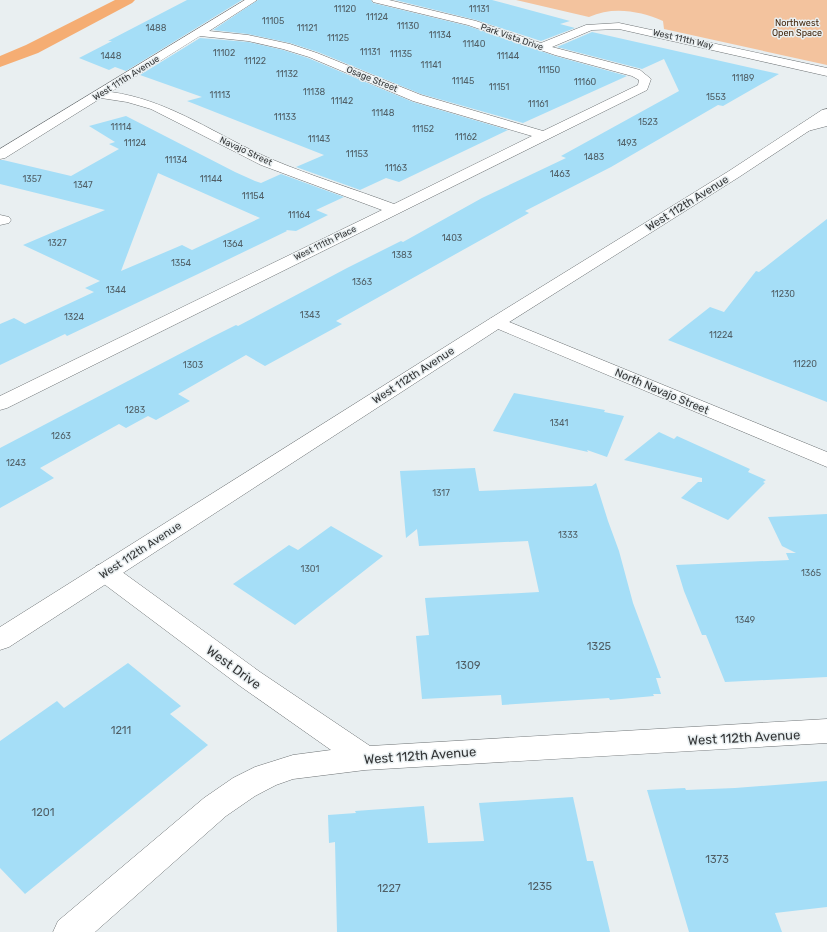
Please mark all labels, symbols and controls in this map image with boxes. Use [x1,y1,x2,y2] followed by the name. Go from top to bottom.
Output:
[334,4,357,14] house number: 11120
[469,4,489,14] house number: 11131
[366,12,389,22] house number: 11124
[262,16,284,26] house number: 11105
[772,18,822,38] park label: Northwest Open Space
[397,21,420,31] house number: 11130
[479,22,545,52] street label: Park Vista Drive
[146,23,167,33] house number: 1488
[297,23,317,33] house number: 11121
[652,27,714,51] street label: West 111th Way
[429,30,452,40] house number: 11134
[327,33,349,43] house number: 11125
[463,39,486,49] house number: 11140
[360,47,380,57] house number: 11131
[213,48,235,58] house number: 11102
[390,49,412,59] house number: 11135
[101,51,122,61] house number: 1448
[497,51,520,61] house number: 11144
[91,54,161,102] street label: West 111th Avenue
[244,56,266,66] house number: 11122
[421,60,442,70] house number: 11141
[345,64,399,94] street label: Osage Street
[538,65,561,75] house number: 11150
[276,69,298,79] house number: 11132
[732,73,754,83] house number: 11189
[452,76,474,86] house number: 11145
[574,77,597,87] house number: 11160
[489,82,509,92] house number: 11151
[303,87,326,97] house number: 11138
[210,90,230,100] house number: 11113
[706,92,726,102] house number: 1553
[331,96,353,106] house number: 11142
[528,99,548,109] house number: 11161
[372,108,395,118] house number: 11148
[274,112,296,122] house number: 11133
[638,117,658,127] house number: 1523
[111,122,132,132] house number: 11114
[412,124,434,134] house number: 11152
[455,132,477,142] house number: 11162
[218,134,274,168] street label: Navajo Street
[308,134,330,144] house number: 11143
[124,138,147,148] house number: 11124
[617,138,637,148] house number: 1493
[346,149,368,159] house number: 11153
[584,152,604,162] house number: 1483
[165,155,188,165] house number: 11134
[385,163,407,173] house number: 11163
[550,169,570,179] house number: 1463
[643,173,731,234] street label: West 112th Avenue
[22,174,42,184] house number: 1357
[200,174,223,184] house number: 11144
[73,180,93,190] house number: 1347
[242,191,265,201] house number: 11154
[288,210,311,220] house number: 11164
[292,224,358,262] street label: West 111th Place
[442,233,462,243] house number: 1403
[47,238,67,248] house number: 1327
[223,239,244,249] house number: 1364
[392,250,412,260] house number: 1383
[171,258,192,268] house number: 1354
[352,277,372,287] house number: 1363
[106,285,127,295] house number: 1344
[771,289,795,299] house number: 11230
[300,310,320,320] house number: 1343
[64,312,84,322] house number: 1324
[709,330,733,340] house number: 11224
[370,344,457,407] street label: West 112th Avenue
[793,359,817,369] house number: 11220
[183,360,203,370] house number: 1303
[613,366,712,417] street label: North Navajo Street
[125,405,145,415] house number: 1283
[550,418,568,428] house number: 1341
[51,431,71,441] house number: 1263
[6,458,26,468] house number: 1243
[432,488,450,498] house number: 1317
[97,519,184,582] street label: West 112th Avenue
[558,530,578,540] house number: 1333
[301,564,320,574] house number: 1301
[801,568,821,578] house number: 1365
[735,615,755,625] house number: 1349
[587,640,612,653] house number: 1325
[204,643,264,692] street label: West Drive
[456,659,480,672] house number: 1309
[111,724,131,737] house number: 1211
[687,727,801,748] street label: West 112th Avenue
[363,744,477,767] street label: West 112th Avenue
[32,806,54,819] house number: 1201
[705,853,729,866] house number: 1373
[528,880,553,893] house number: 1235
[377,882,401,895] house number: 1227

